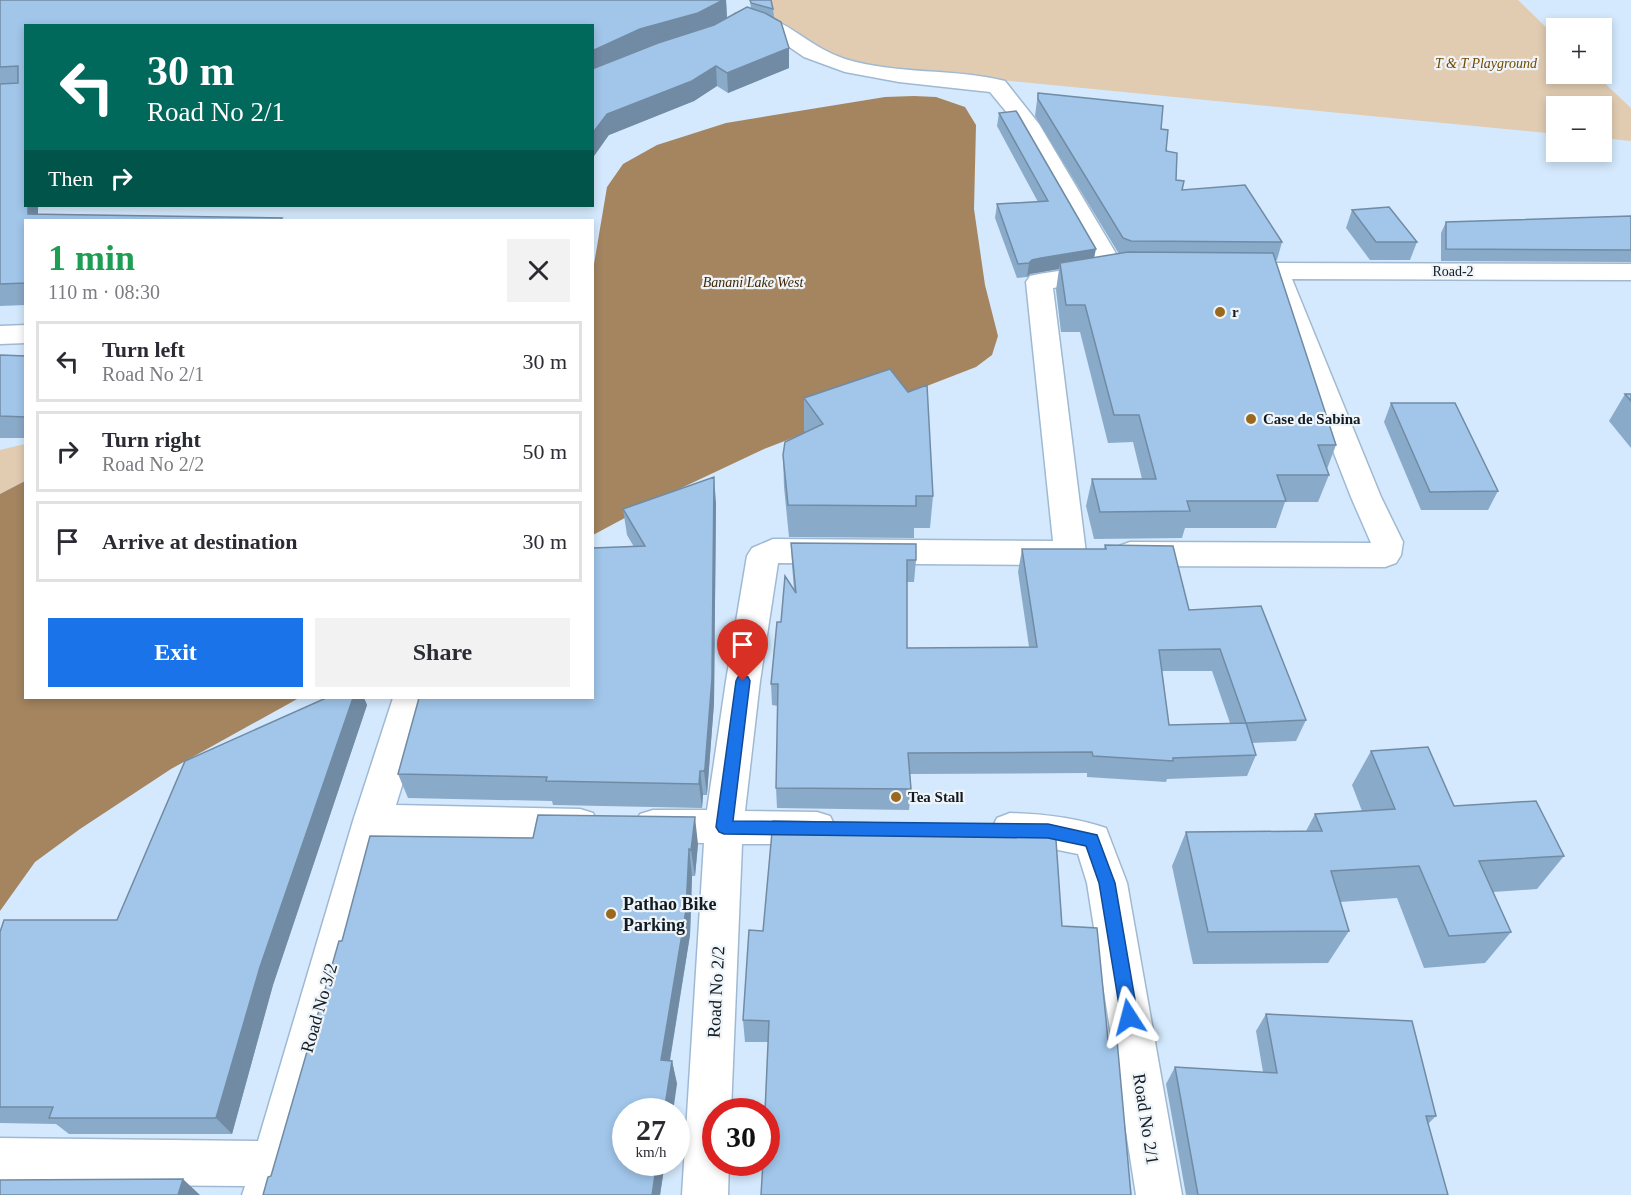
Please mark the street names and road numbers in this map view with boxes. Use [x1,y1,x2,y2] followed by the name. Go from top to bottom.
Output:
[1432,264,1474,279] street label: Road-2
[704,946,728,1038] street label: Road No 2/2
[297,961,341,1055] street label: Road No 3/2
[1129,1072,1163,1166] street label: Road No 2/1

